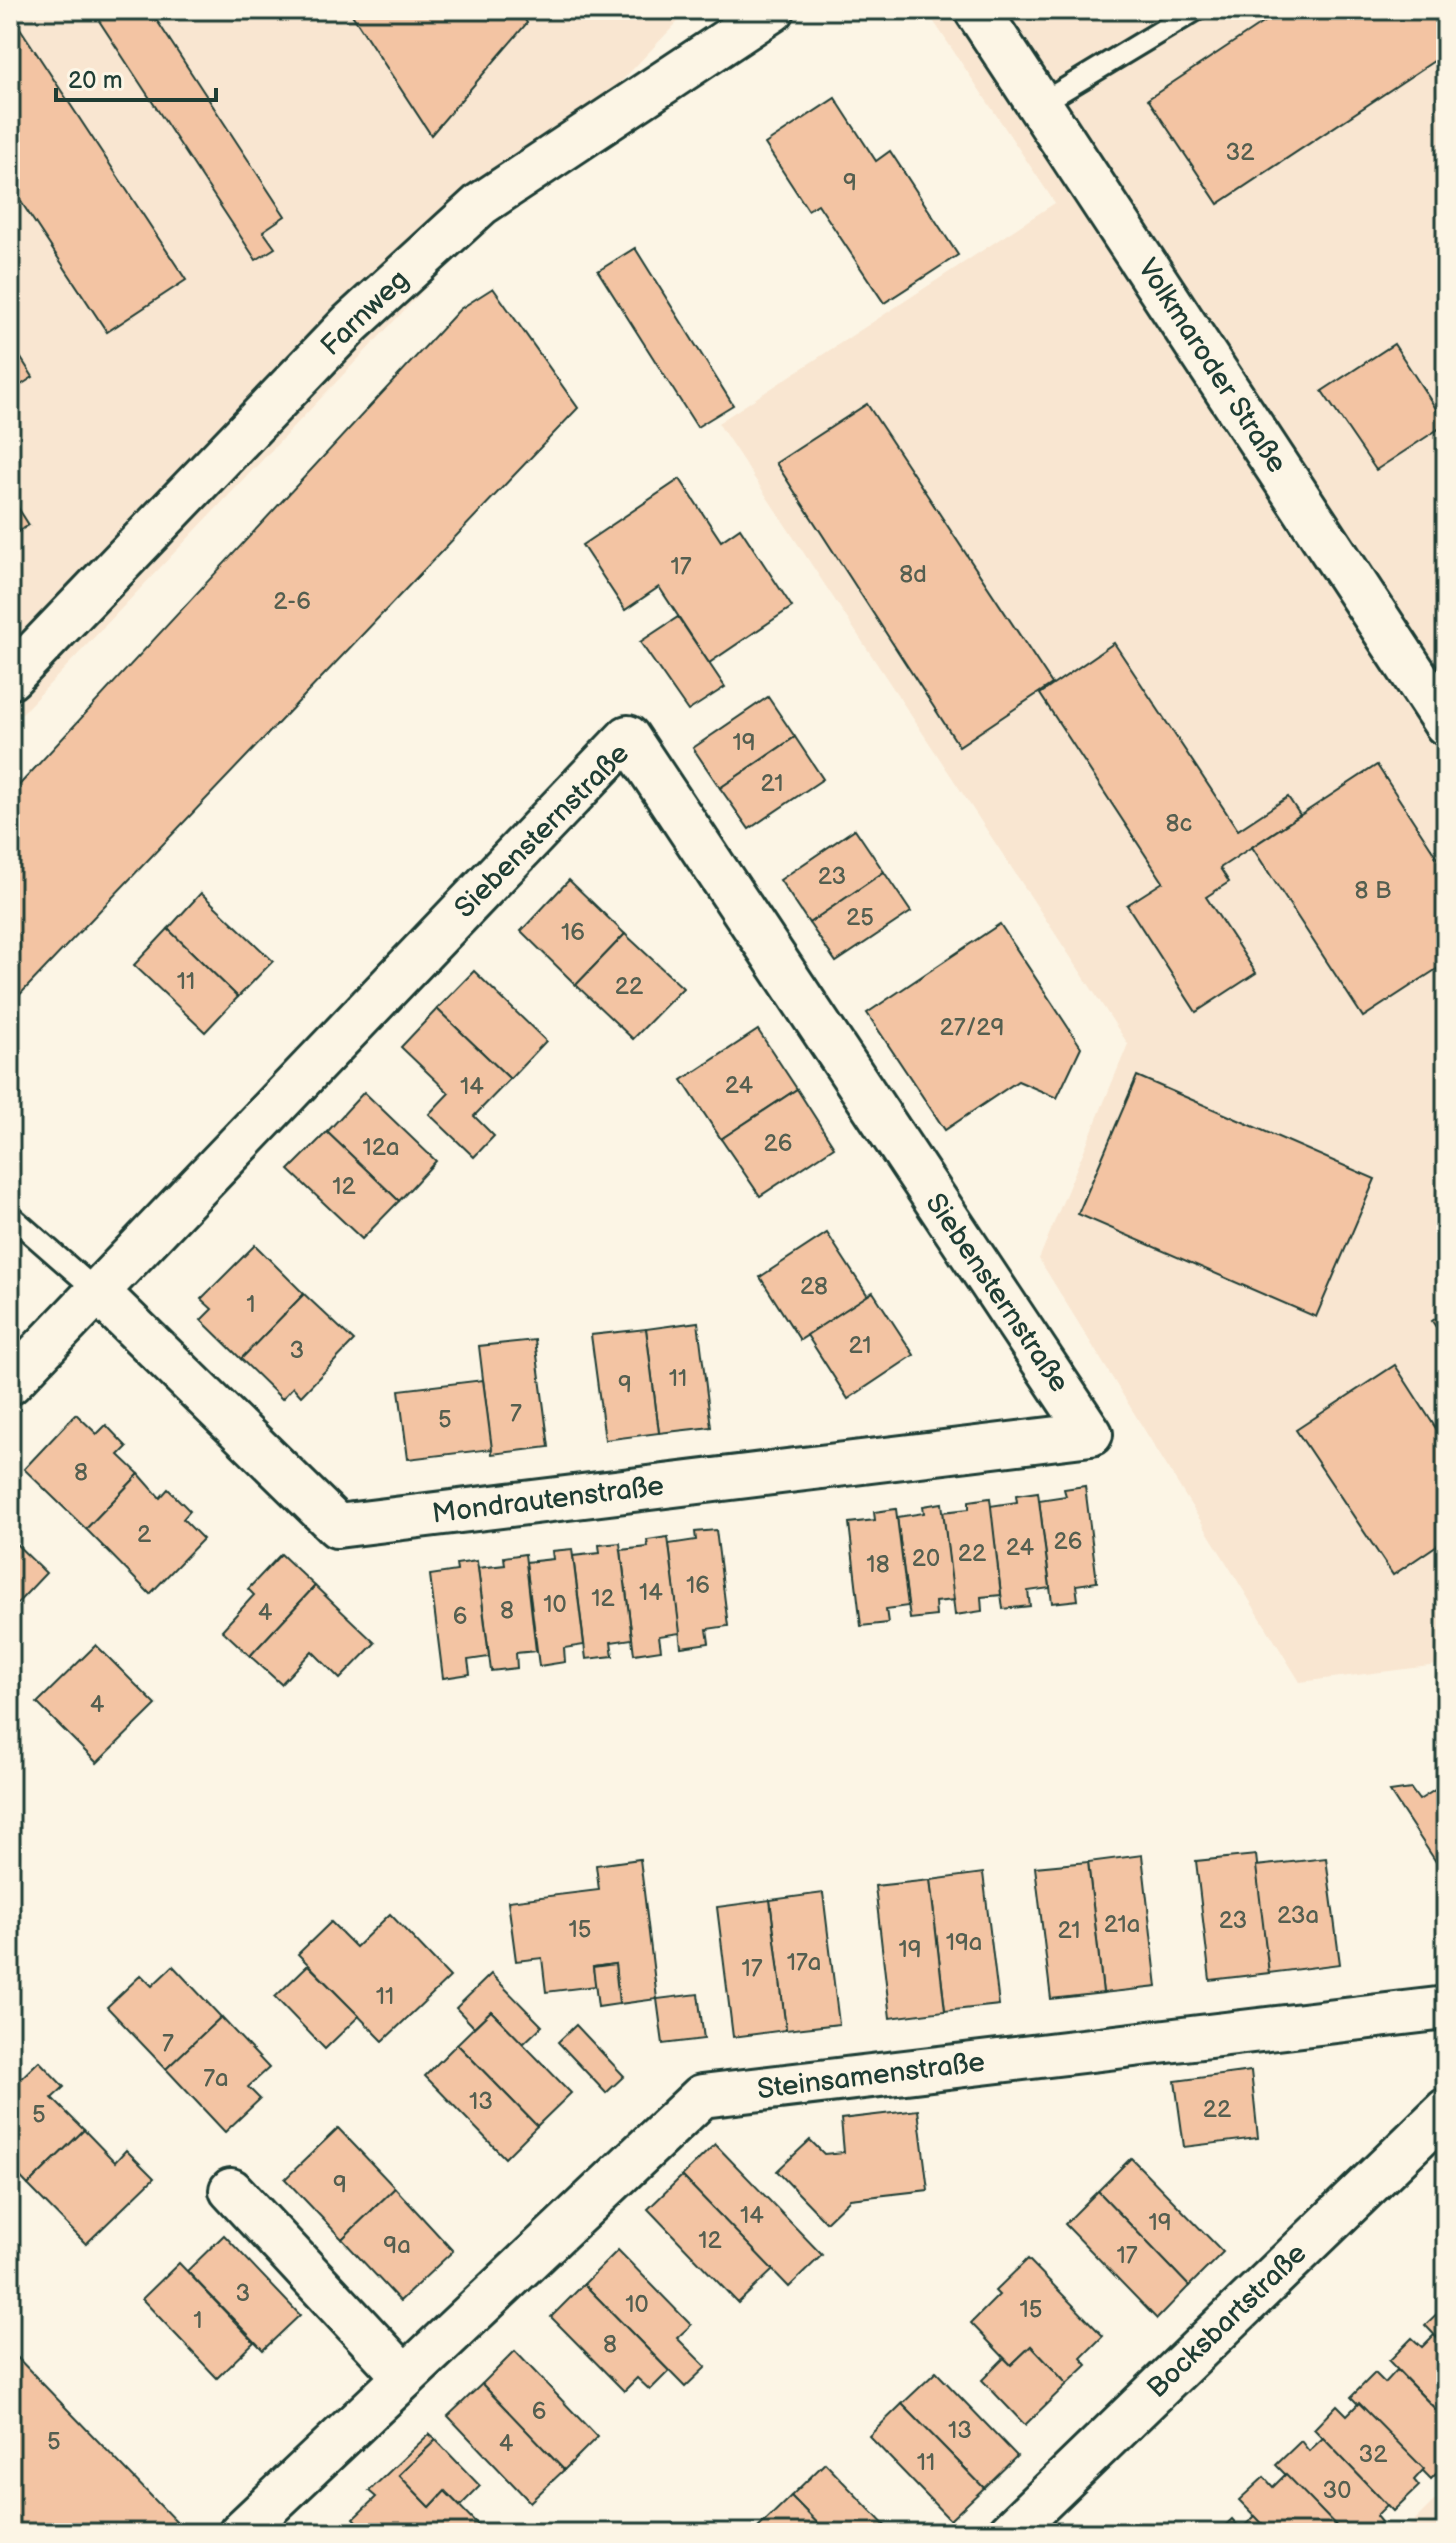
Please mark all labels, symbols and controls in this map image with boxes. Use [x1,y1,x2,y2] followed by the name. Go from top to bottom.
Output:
[56,52,216,102] scale bar
[68,66,123,95] text: 20 m
[1226,138,1254,167] house number: 32
[843,168,857,197] house number: 9
[1131,253,1293,479] street label: Volkmaroder Straße
[314,263,416,363] street label: Farnweg
[670,552,692,581] house number: 17
[899,560,927,589] house number: 8d
[273,587,311,616] house number: 2-6
[732,728,756,757] house number: 19
[448,737,636,925] street label: Siebensternstraße
[760,769,784,798] house number: 21
[1166,809,1192,838] house number: 8c
[818,862,846,891] house number: 23
[1355,876,1391,905] house number: 8 B
[846,903,874,932] house number: 25
[561,918,585,947] house number: 16
[177,967,195,996] house number: 11
[615,972,643,1001] house number: 22
[940,1013,1004,1042] house number: 27/29
[725,1071,754,1100] house number: 24
[460,1072,484,1101] house number: 14
[764,1129,792,1158] house number: 26
[362,1133,400,1162] house number: 12a
[332,1172,356,1201] house number: 12
[918,1187,1076,1399] street label: Siebensternstraße
[800,1272,828,1301] house number: 28
[246,1290,256,1319] house number: 1
[848,1331,872,1360] house number: 21
[290,1336,304,1365] house number: 3
[669,1364,687,1393] house number: 11
[618,1370,632,1399] house number: 9
[510,1399,522,1428] house number: 7
[438,1405,452,1434] house number: 5
[74,1458,88,1487] house number: 8
[430,1469,666,1531] street label: Mondrautenstraße
[137,1520,151,1549] house number: 2
[1054,1527,1082,1556] house number: 26
[1006,1533,1035,1562] house number: 24
[958,1539,986,1568] house number: 22
[912,1544,940,1573] house number: 20
[866,1550,890,1579] house number: 18
[686,1571,710,1600] house number: 16
[639,1578,663,1607] house number: 14
[591,1584,615,1613] house number: 12
[543,1590,567,1619] house number: 10
[500,1596,514,1625] house number: 8
[258,1598,273,1627] house number: 4
[453,1602,467,1631] house number: 6
[90,1690,105,1719] house number: 4
[1277,1901,1319,1930] house number: 23a
[1219,1906,1247,1935] house number: 23
[1104,1910,1140,1939] house number: 21a
[568,1915,592,1944] house number: 15
[1057,1916,1081,1945] house number: 21
[946,1928,982,1957] house number: 19a
[898,1935,922,1964] house number: 19
[787,1948,821,1977] house number: 17a
[741,1954,763,1983] house number: 17
[376,1982,394,2011] house number: 11
[162,2029,174,2058] house number: 7
[755,2046,987,2106] street label: Steinsamenstraße
[203,2064,229,2093] house number: 7a
[469,2087,493,2116] house number: 13
[1203,2095,1231,2124] house number: 22
[32,2100,46,2129] house number: 5
[333,2170,347,2199] house number: 9
[740,2201,764,2230] house number: 14
[1148,2208,1172,2237] house number: 19
[698,2226,722,2255] house number: 12
[383,2231,411,2260] house number: 9a
[1141,2237,1313,2405] street label: Bocksbartstraße
[1116,2241,1138,2270] house number: 17
[236,2279,250,2308] house number: 3
[625,2290,649,2319] house number: 10
[1019,2295,1043,2324] house number: 15
[193,2306,203,2335] house number: 1
[603,2330,617,2359] house number: 8
[532,2397,546,2426] house number: 6
[948,2416,972,2445] house number: 13
[47,2427,61,2456] house number: 5
[499,2429,514,2458] house number: 4
[1359,2440,1387,2469] house number: 32
[917,2448,935,2477] house number: 11
[1323,2476,1351,2505] house number: 30

